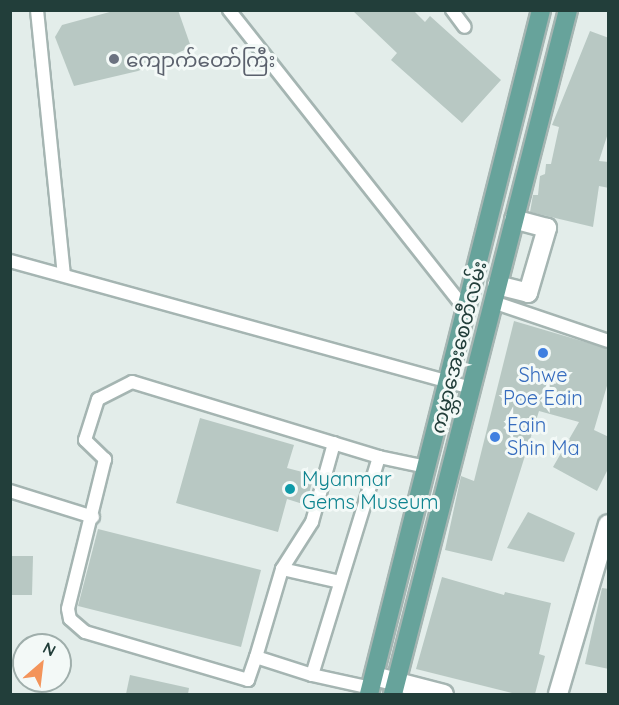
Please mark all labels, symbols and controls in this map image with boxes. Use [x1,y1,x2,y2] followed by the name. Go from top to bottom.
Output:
[126,47,275,71] place label: ကျောက်တော်ကြီး
[107,52,121,66] marker: ကျောက်တော်ကြီး
[425,258,491,436] street label: ကမ္ဘာအေးစေတီလမ်း
[536,346,550,360] marker: Shwe Poe Eain
[503,363,583,410] place label: Shwe Poe Eain
[507,413,580,460] place label: Eain Shin Ma
[488,430,502,444] marker: Eain Shin Ma
[302,466,438,513] place label: Myanmar Gems Museum
[283,482,297,496] marker: Myanmar Gems Museum
[12,633,72,693] north arrow
[40,637,59,660] text: N

